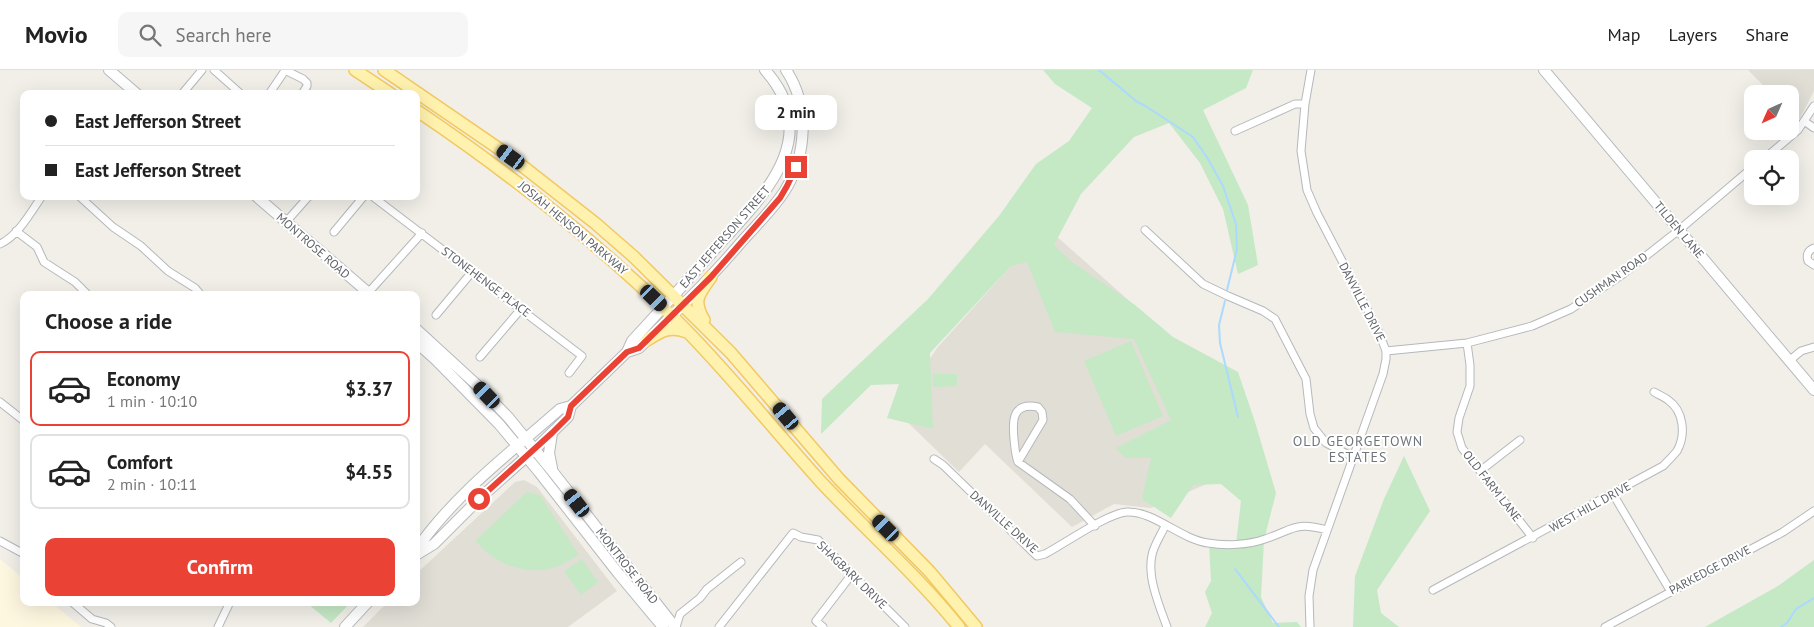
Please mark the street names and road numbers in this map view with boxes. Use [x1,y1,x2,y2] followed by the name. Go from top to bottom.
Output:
[515,177,631,278] street label: JOSIAH HENSON PARKWAY
[676,182,773,291] street label: EAST JEFFERSON STREET
[1651,198,1708,261] street label: TILDEN LANE
[273,210,353,282] street label: MONTROSE ROAD
[439,243,534,320] street label: STONEHENGE PLACE
[1571,249,1650,310] street label: CUSHMAN ROAD
[1336,260,1389,344] street label: DANVILLE DRIVE
[1460,447,1525,524] street label: OLD FARM LANE
[1547,478,1633,535] street label: WEST HILL DRIVE
[967,487,1042,556] street label: DANVILLE DRIVE
[593,525,662,607] street label: MONTROSE ROAD
[814,537,890,612] street label: SHAGBARK DRIVE
[1666,542,1753,597] street label: PARKEDGE DRIVE

